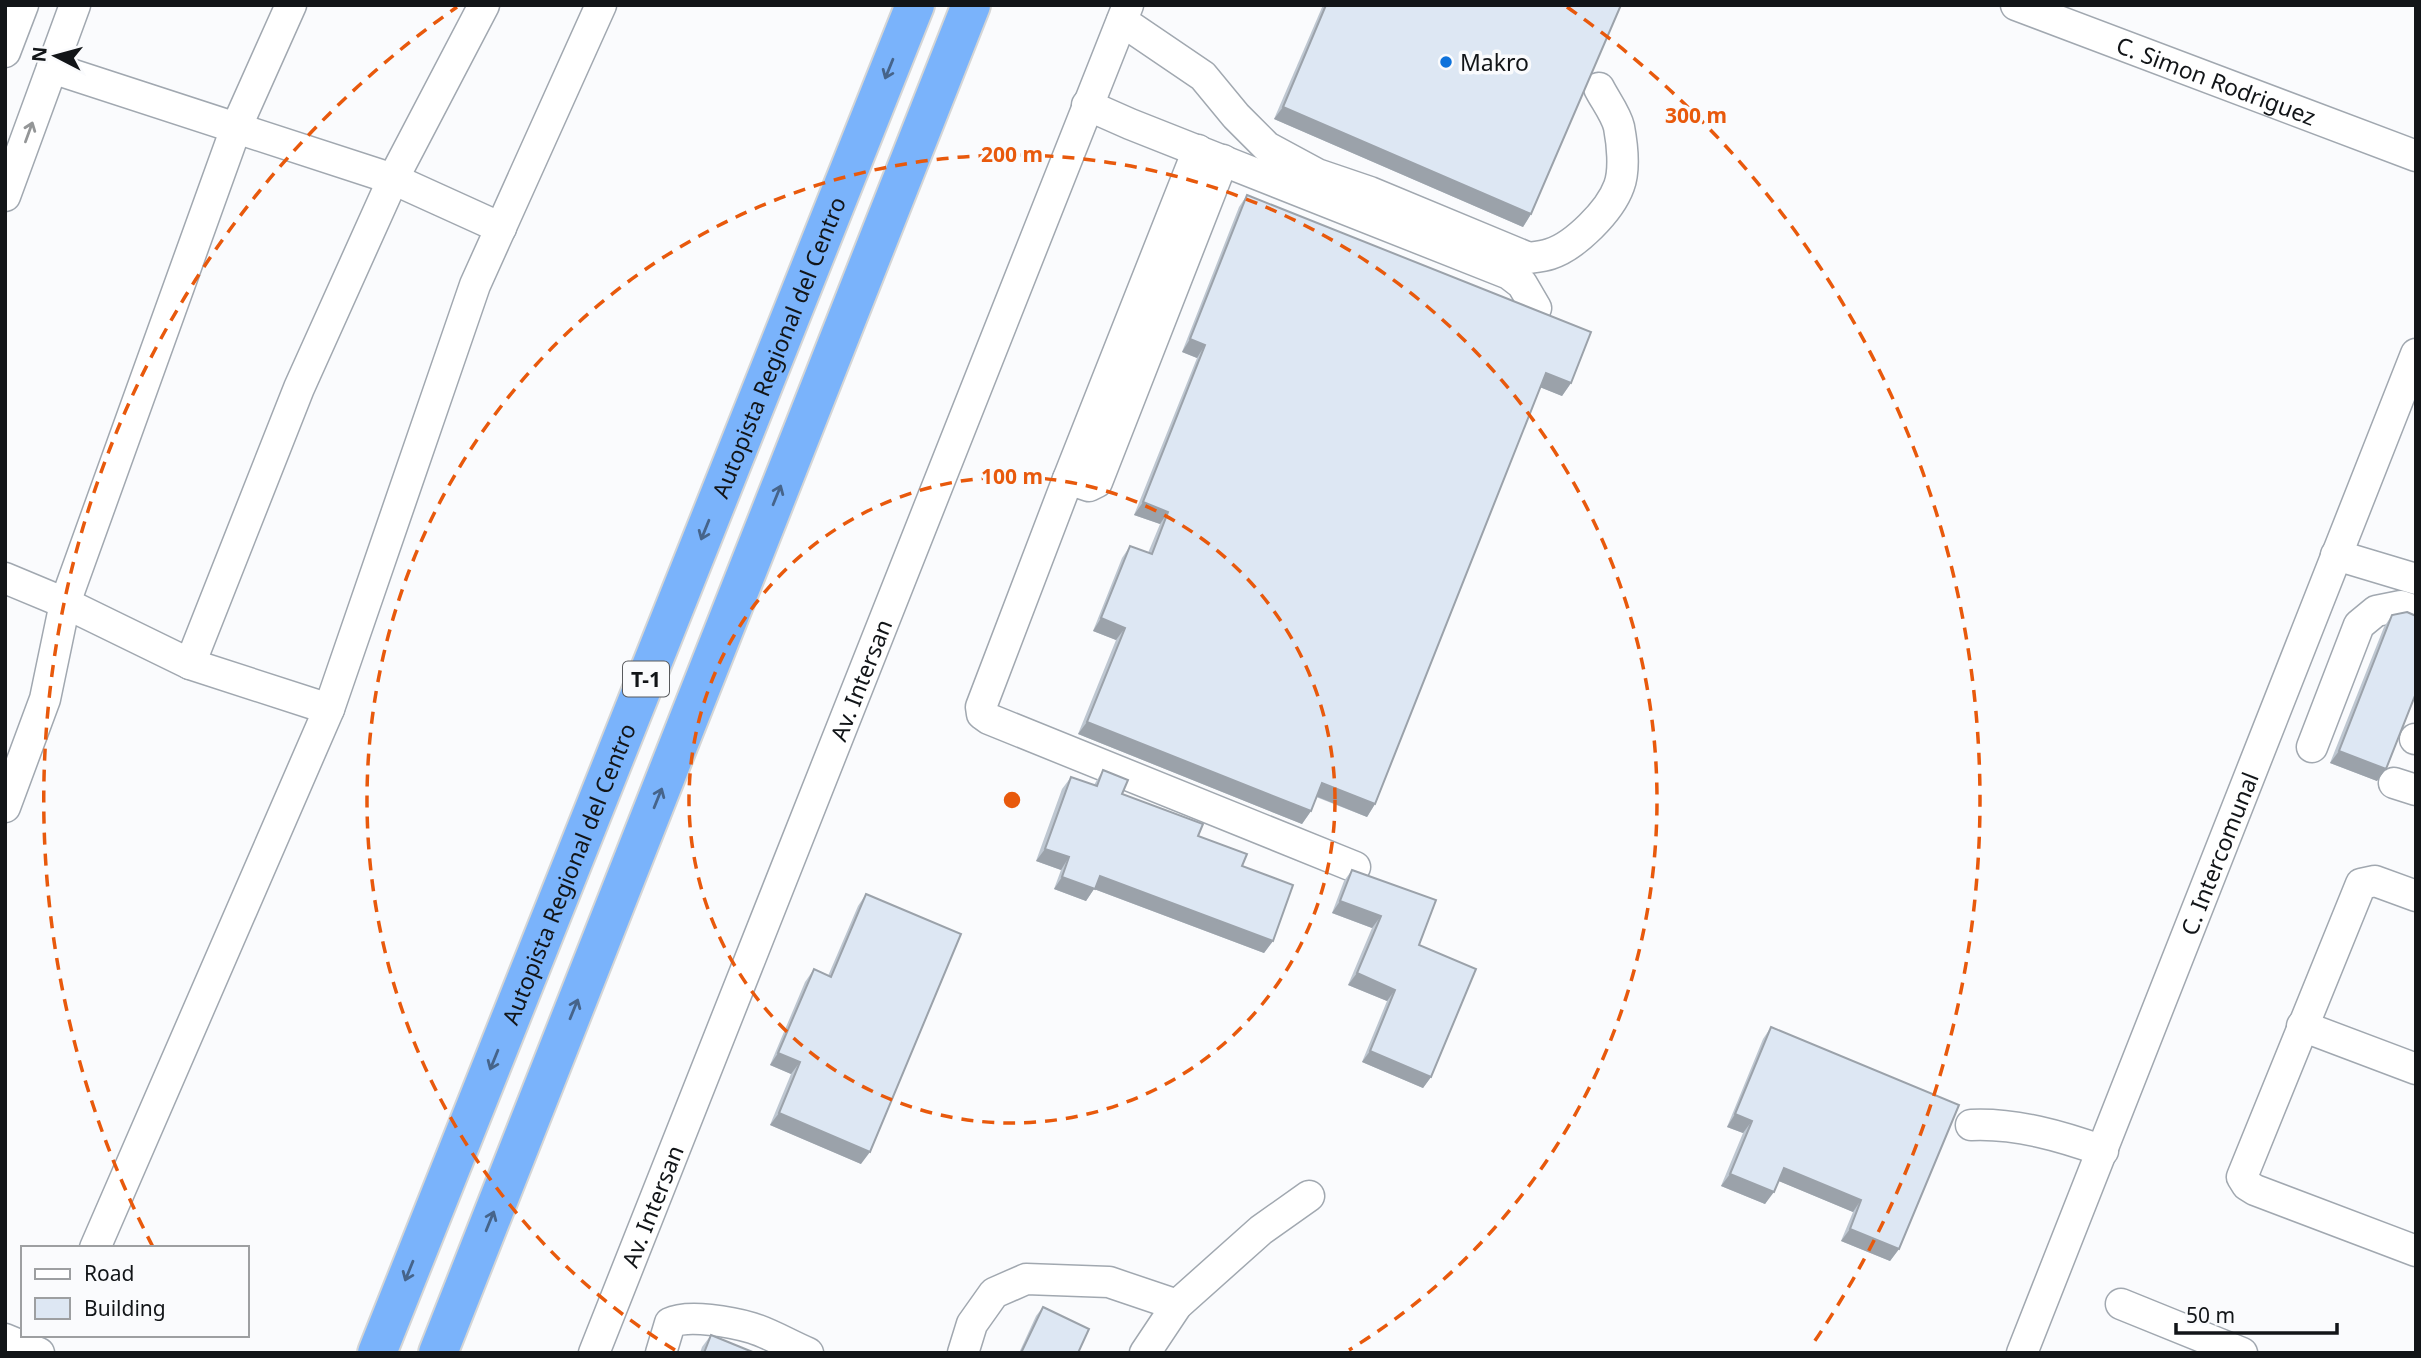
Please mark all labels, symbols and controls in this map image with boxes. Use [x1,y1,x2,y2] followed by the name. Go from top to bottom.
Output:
[21,21,91,91] north arrow
[2112,28,2320,133] street label: C. Simon Rodriguez
[25,45,53,63] text: N
[1460,46,1529,78] place label: Makro
[1438,54,1454,70] marker: Makro
[882,57,895,79] one-way arrow
[1665,101,1727,129] text: 300 m
[24,121,36,143] one-way arrow
[981,140,1043,168] text: 200 m
[704,192,853,503] street label: Autopista Regional del Centro
[981,462,1043,490] text: 100 m
[772,485,785,507] one-way arrow
[698,519,711,541] one-way arrow
[822,614,899,746] street label: Av. Intersan
[623,662,669,696] road number: T-1
[494,718,643,1029] street label: Autopista Regional del Centro
[2172,767,2266,940] street label: C. Intercomunal
[652,787,665,809] one-way arrow
[1000,788,1024,812] centre of rings
[568,999,581,1021] one-way arrow
[486,1049,499,1070] one-way arrow
[614,1140,691,1272] street label: Av. Intersan
[485,1211,498,1232] one-way arrow
[21,1246,248,1337] legend
[84,1259,134,1287] text: Road
[402,1260,415,1282] one-way arrow
[2176,1292,2337,1336] scale bar
[84,1294,166,1322] text: Building
[2186,1301,2235,1329] text: 50 m

